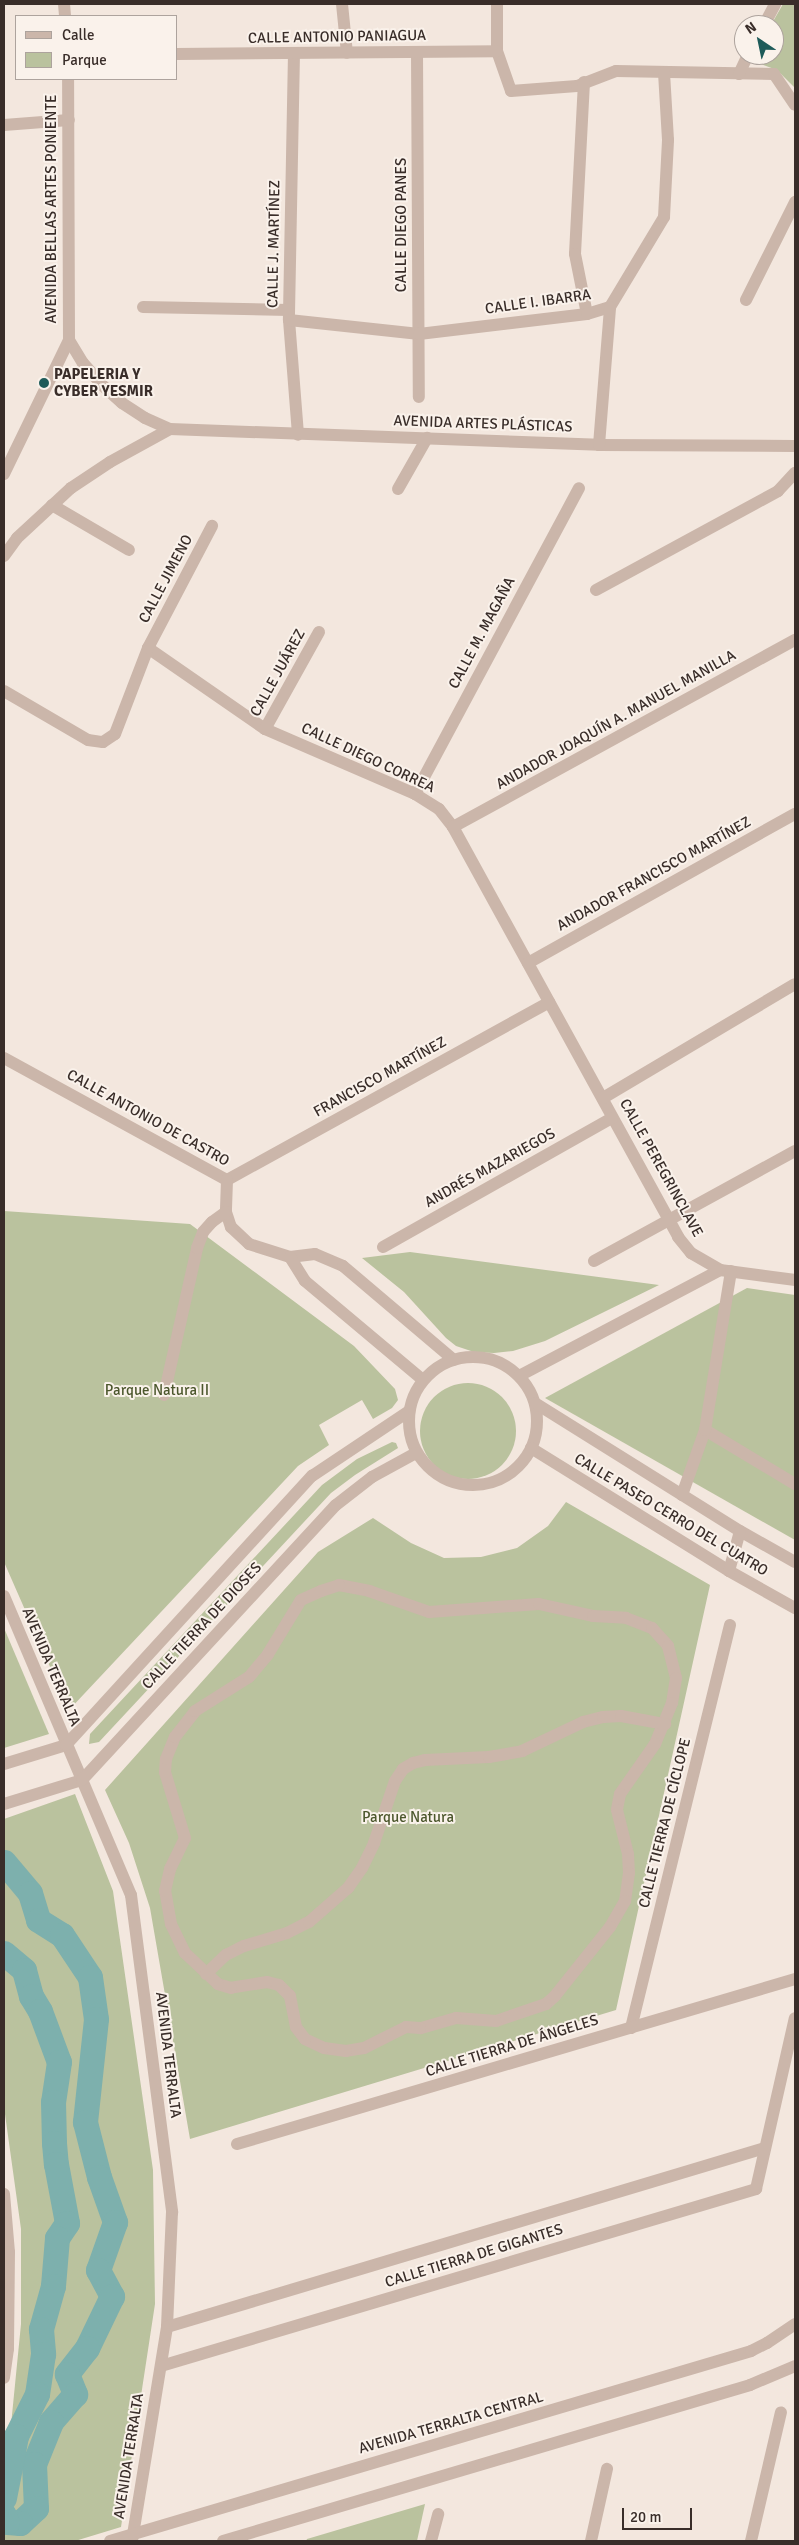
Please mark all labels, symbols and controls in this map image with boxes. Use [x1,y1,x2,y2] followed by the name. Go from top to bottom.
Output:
[15,15,178,80] legend
[734,15,784,65] north arrow
[742,18,760,38] text: N
[62,26,95,44] text: Calle
[248,26,426,48] street label: CALLE ANTONIO PANIAGUA
[62,51,107,69] text: Parque
[43,95,61,323] street label: AVENIDA BELLAS ARTES PONIENTE
[393,158,411,292] street label: CALLE DIEGO PANES
[264,180,284,308] street label: CALLE J. MARTÍNEZ
[484,286,592,318] street label: CALLE I. IBARRA
[54,365,153,400] place label: PAPELERIA Y CYBER YESMIR
[38,377,50,389] marker: PAPELERIA Y CYBER YESMIR
[393,412,573,436] street label: AVENIDA ARTES PLÁSTICAS
[135,532,197,626] street label: CALLE JIMENO
[445,574,519,692] street label: CALLE M. MAGAÑA
[247,626,309,720] street label: CALLE JUÁREZ
[493,646,739,794] street label: ANDADOR JOAQUÍN A. MANUEL MANILLA
[298,719,438,797] street label: CALLE DIEGO CORREA
[554,813,754,935] street label: ANDADOR FRANCISCO MARTÍNEZ
[310,1033,450,1121] street label: FRANCISCO MARTÍNEZ
[64,1066,232,1170] street label: CALLE ANTONIO DE CASTRO
[615,1096,707,1240] street label: CALLE PEREGRINCLAVE
[421,1125,559,1211] street label: ANDRÉS MAZARIEGOS
[105,1382,209,1400] park label: Parque Natura II
[571,1450,771,1580] street label: CALLE PASEO CERRO DEL CUATRO
[139,1559,265,1693] street label: CALLE TIERRA DE DIOSES
[18,1605,84,1729] street label: AVENIDA TERRALTA
[635,1736,695,1910] street label: CALLE TIERRA DE CÍCLOPE
[362,1809,454,1827] park label: Parque Natura
[151,1991,185,2119] street label: AVENIDA TERRALTA
[423,2011,601,2081] street label: CALLE TIERRA DE ÁNGELES
[383,2220,565,2292] street label: CALLE TIERRA DE GIGANTES
[357,2388,545,2458] street label: AVENIDA TERRALTA CENTRAL
[110,2392,148,2520] street label: AVENIDA TERRALTA
[624,2498,694,2530] scale bar
[630,2508,661,2526] text: 20 m

